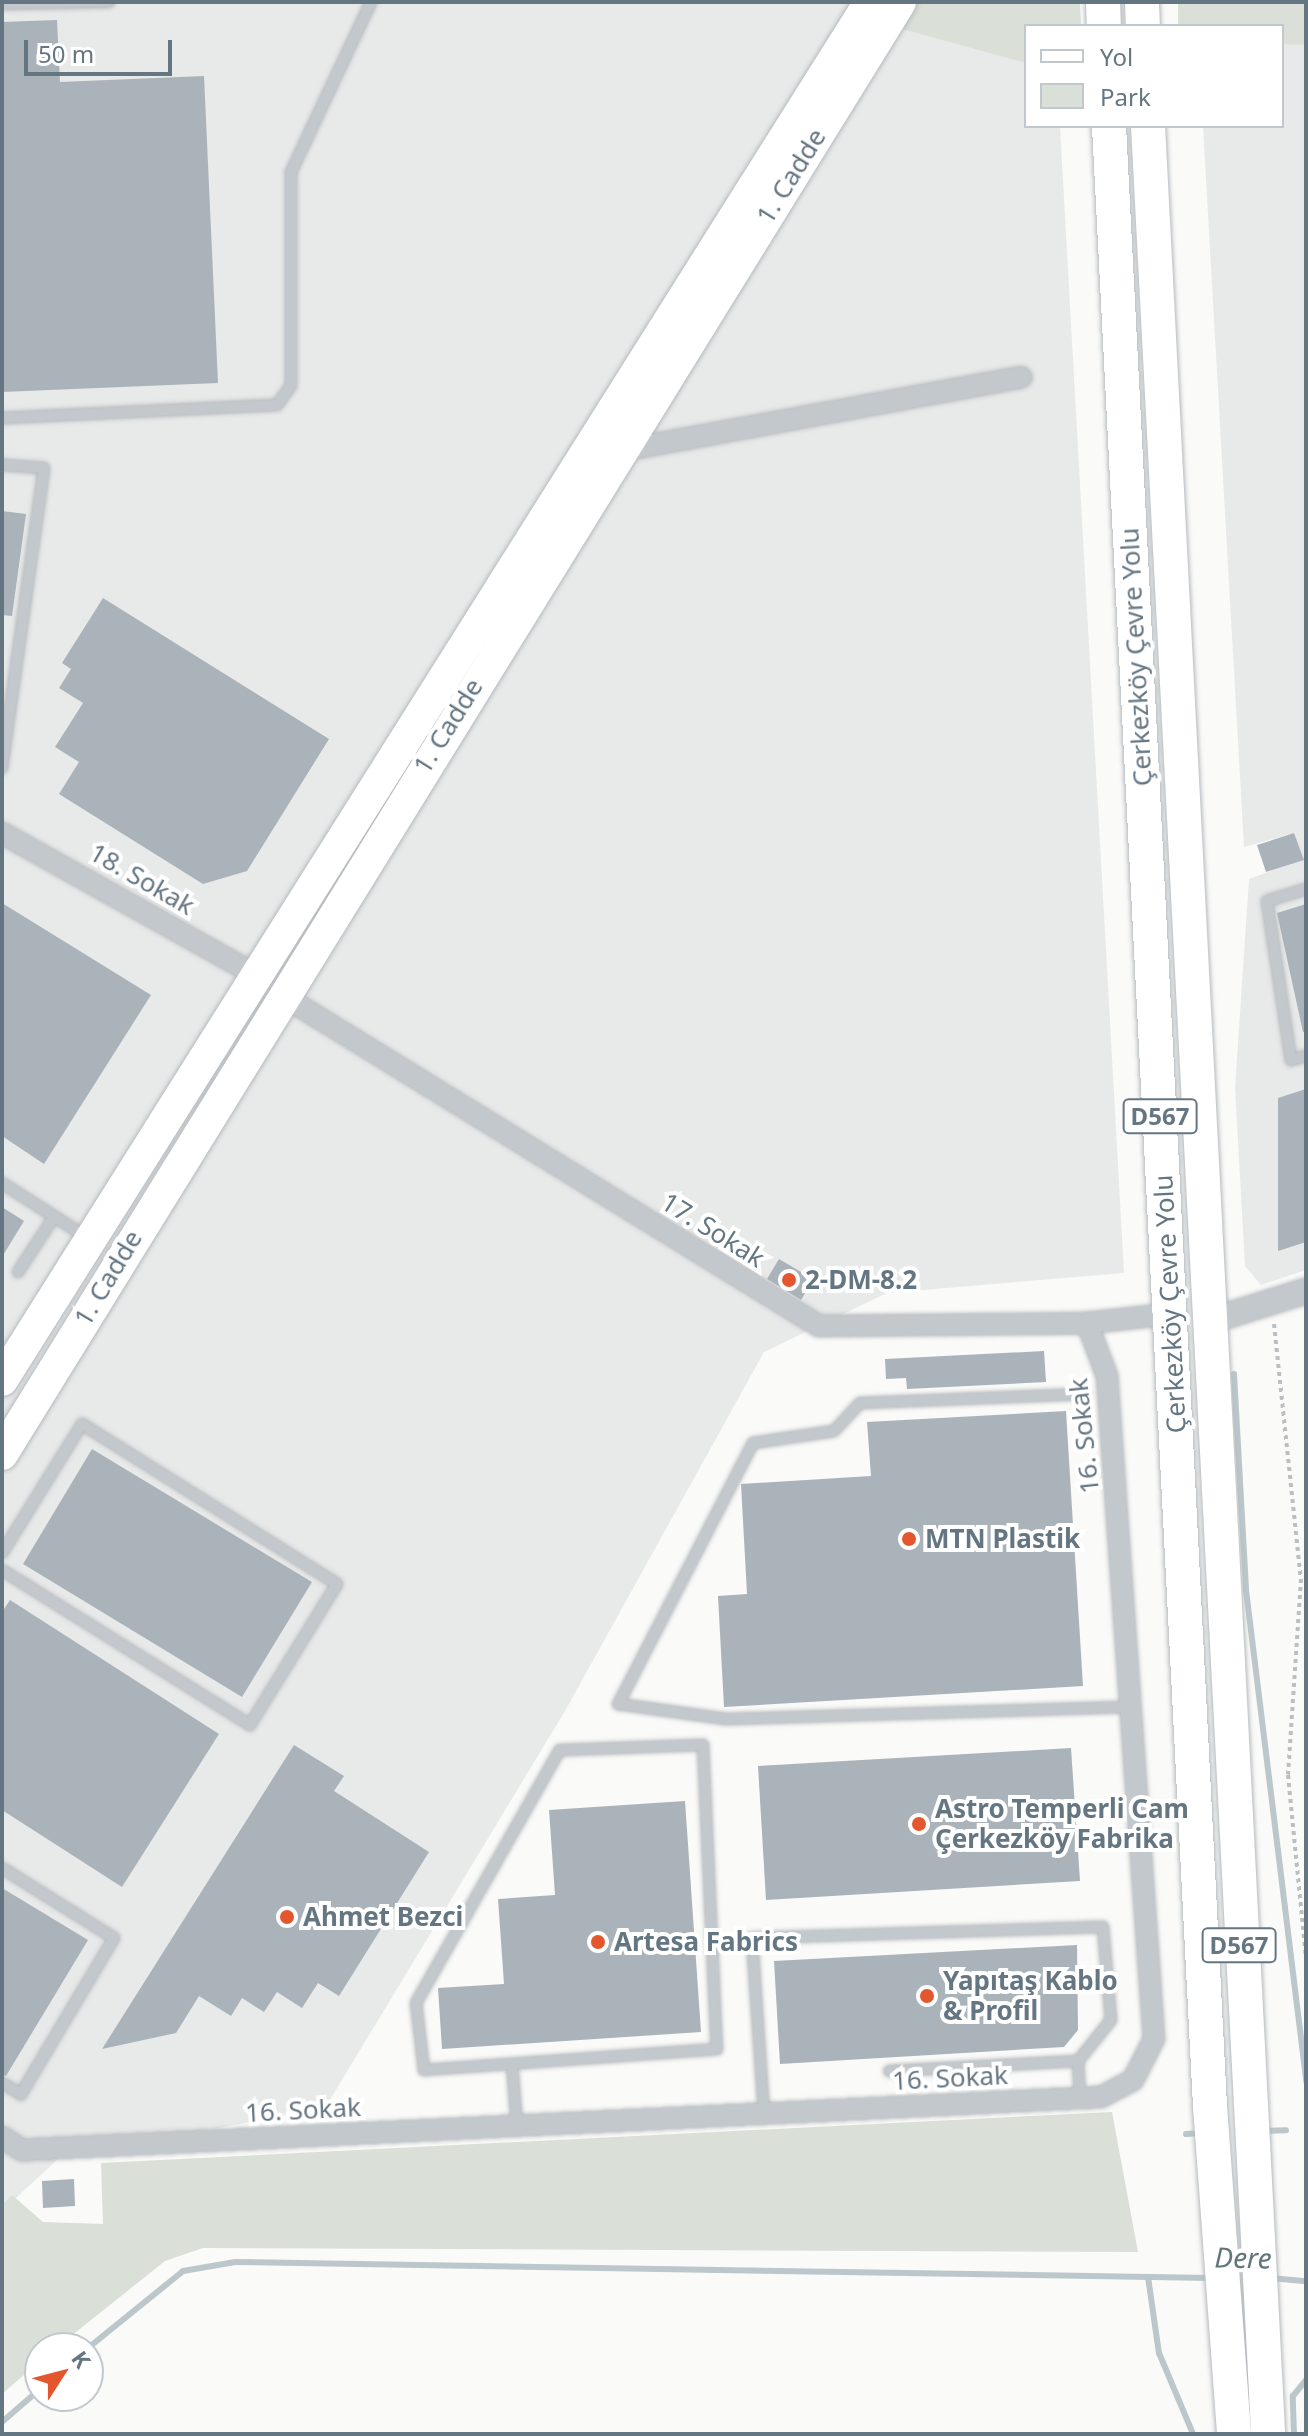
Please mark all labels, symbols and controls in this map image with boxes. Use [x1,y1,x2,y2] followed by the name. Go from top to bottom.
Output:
[28,24,176,74] scale bar
[1024,24,1284,128] legend
[38,37,94,70] text: 50 m
[1100,40,1133,73] text: Yol
[1100,80,1151,113] text: Park
[750,123,832,229] street label: 1. Cadde
[1114,527,1158,787] street label: Çerkezköy Çevre Yolu
[407,673,489,779] street label: 1. Cadde
[84,837,200,921] street label: 18. Sokak
[1122,1096,1198,1136] road number: D567
[1148,1174,1192,1434] street label: Çerkezköy Çevre Yolu
[656,1186,770,1274] street label: 17. Sokak
[67,1224,149,1332] street label: 1. Cadde
[805,1264,917,1296] place label: 2-DM-8.2
[780,1271,798,1289] marker: 2-DM-8.2
[1062,1377,1106,1495] street label: 16. Sokak
[925,1523,1080,1555] place label: MTN Plastik
[900,1530,918,1548] marker: MTN Plastik
[935,1793,1189,1854] place label: Astro Temperli Cam Çerkezköy Fabrika
[910,1815,928,1833] marker: Astro Temperli Cam Çerkezköy Fabrika
[303,1901,463,1933] place label: Ahmet Bezci
[278,1908,296,1926] marker: Ahmet Bezci
[1201,1925,1277,1965] road number: D567
[614,1926,798,1958] place label: Artesa Fabrics
[589,1933,607,1951] marker: Artesa Fabrics
[943,1965,1118,2026] place label: Yapıtaş Kablo & Profil
[918,1987,936,2005] marker: Yapıtaş Kablo & Profil
[891,2059,1009,2097] street label: 16. Sokak
[244,2091,362,2129] street label: 16. Sokak
[1214,2240,1272,2274] water label: Dere
[24,2332,104,2412] north arrow
[65,2344,98,2374] text: K

